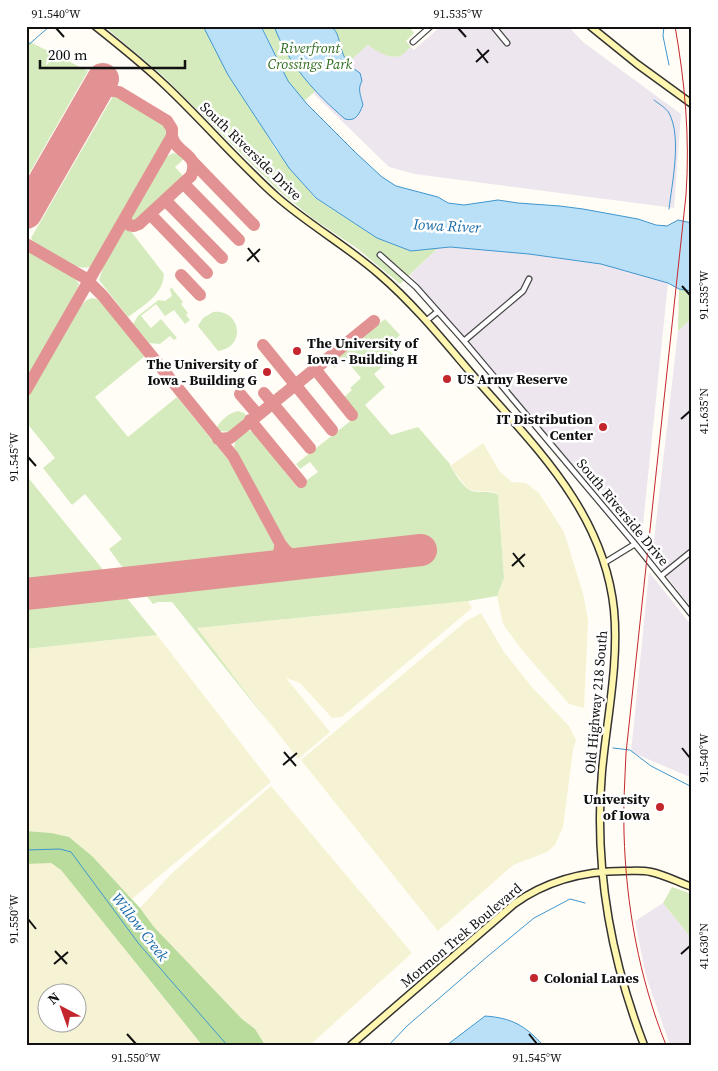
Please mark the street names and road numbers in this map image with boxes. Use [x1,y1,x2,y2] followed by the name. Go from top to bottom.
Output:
[196,97,306,205] street label: South Riverside Drive
[572,454,674,570] street label: South Riverside Drive
[580,630,612,774] street label: Old Highway 218 South
[396,878,526,992] street label: Mormon Trek Boulevard

